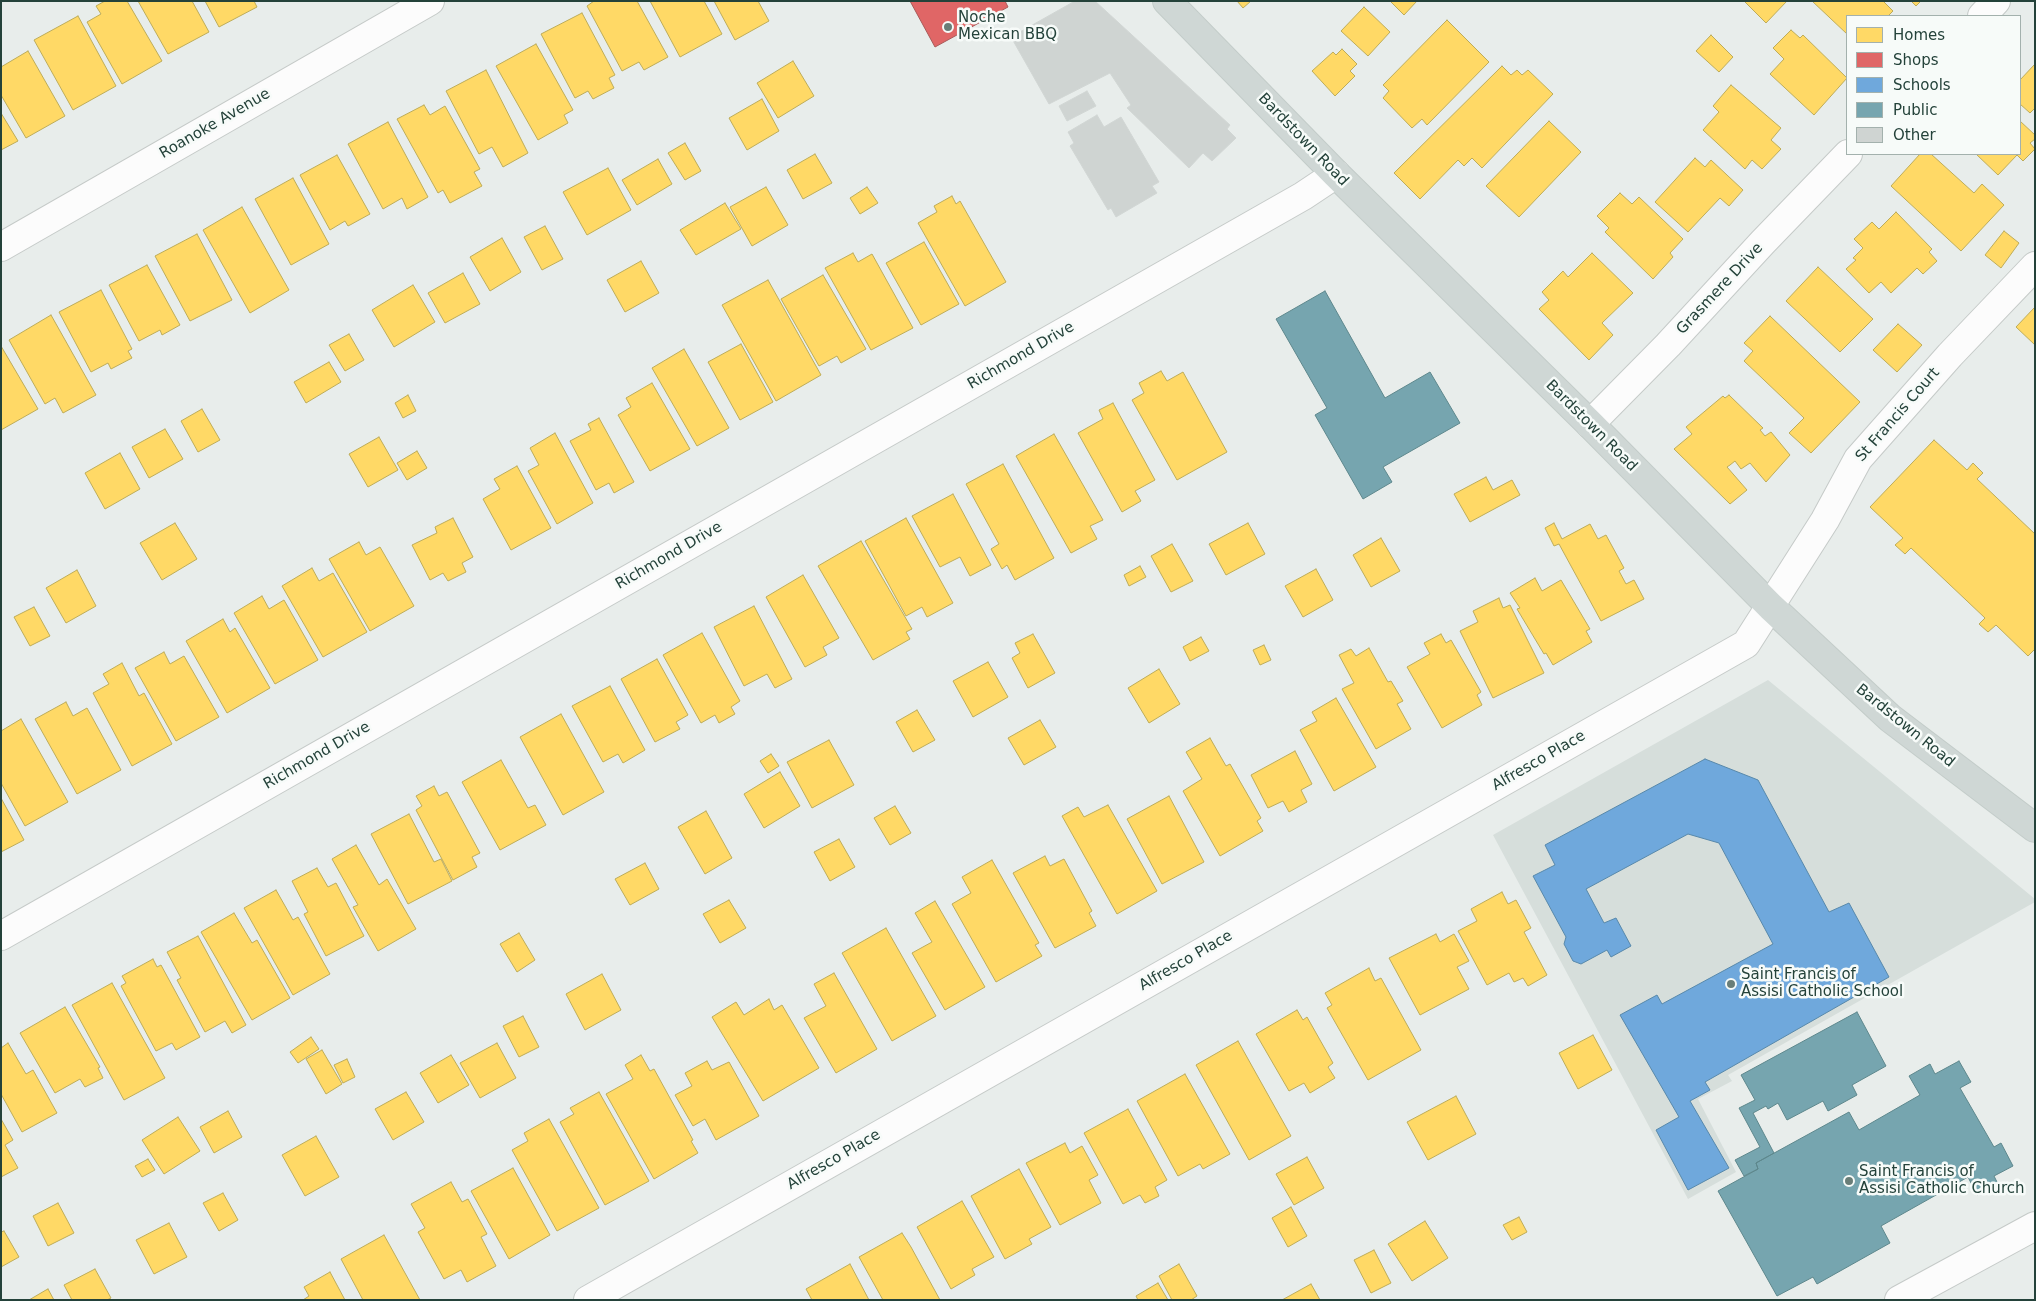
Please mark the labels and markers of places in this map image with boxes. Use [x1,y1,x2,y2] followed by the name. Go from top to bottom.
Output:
[958,9,1057,44] place label: Noche Mexican BBQ
[942,21,954,33] marker: Noche Mexican BBQ
[1741,966,1903,1001] place label: Saint Francis of Assisi Catholic School
[1725,978,1737,990] marker: Saint Francis of Assisi Catholic School
[1859,1163,2024,1198] place label: Saint Francis of Assisi Catholic Church
[1843,1175,1855,1187] marker: Saint Francis of Assisi Catholic Church

